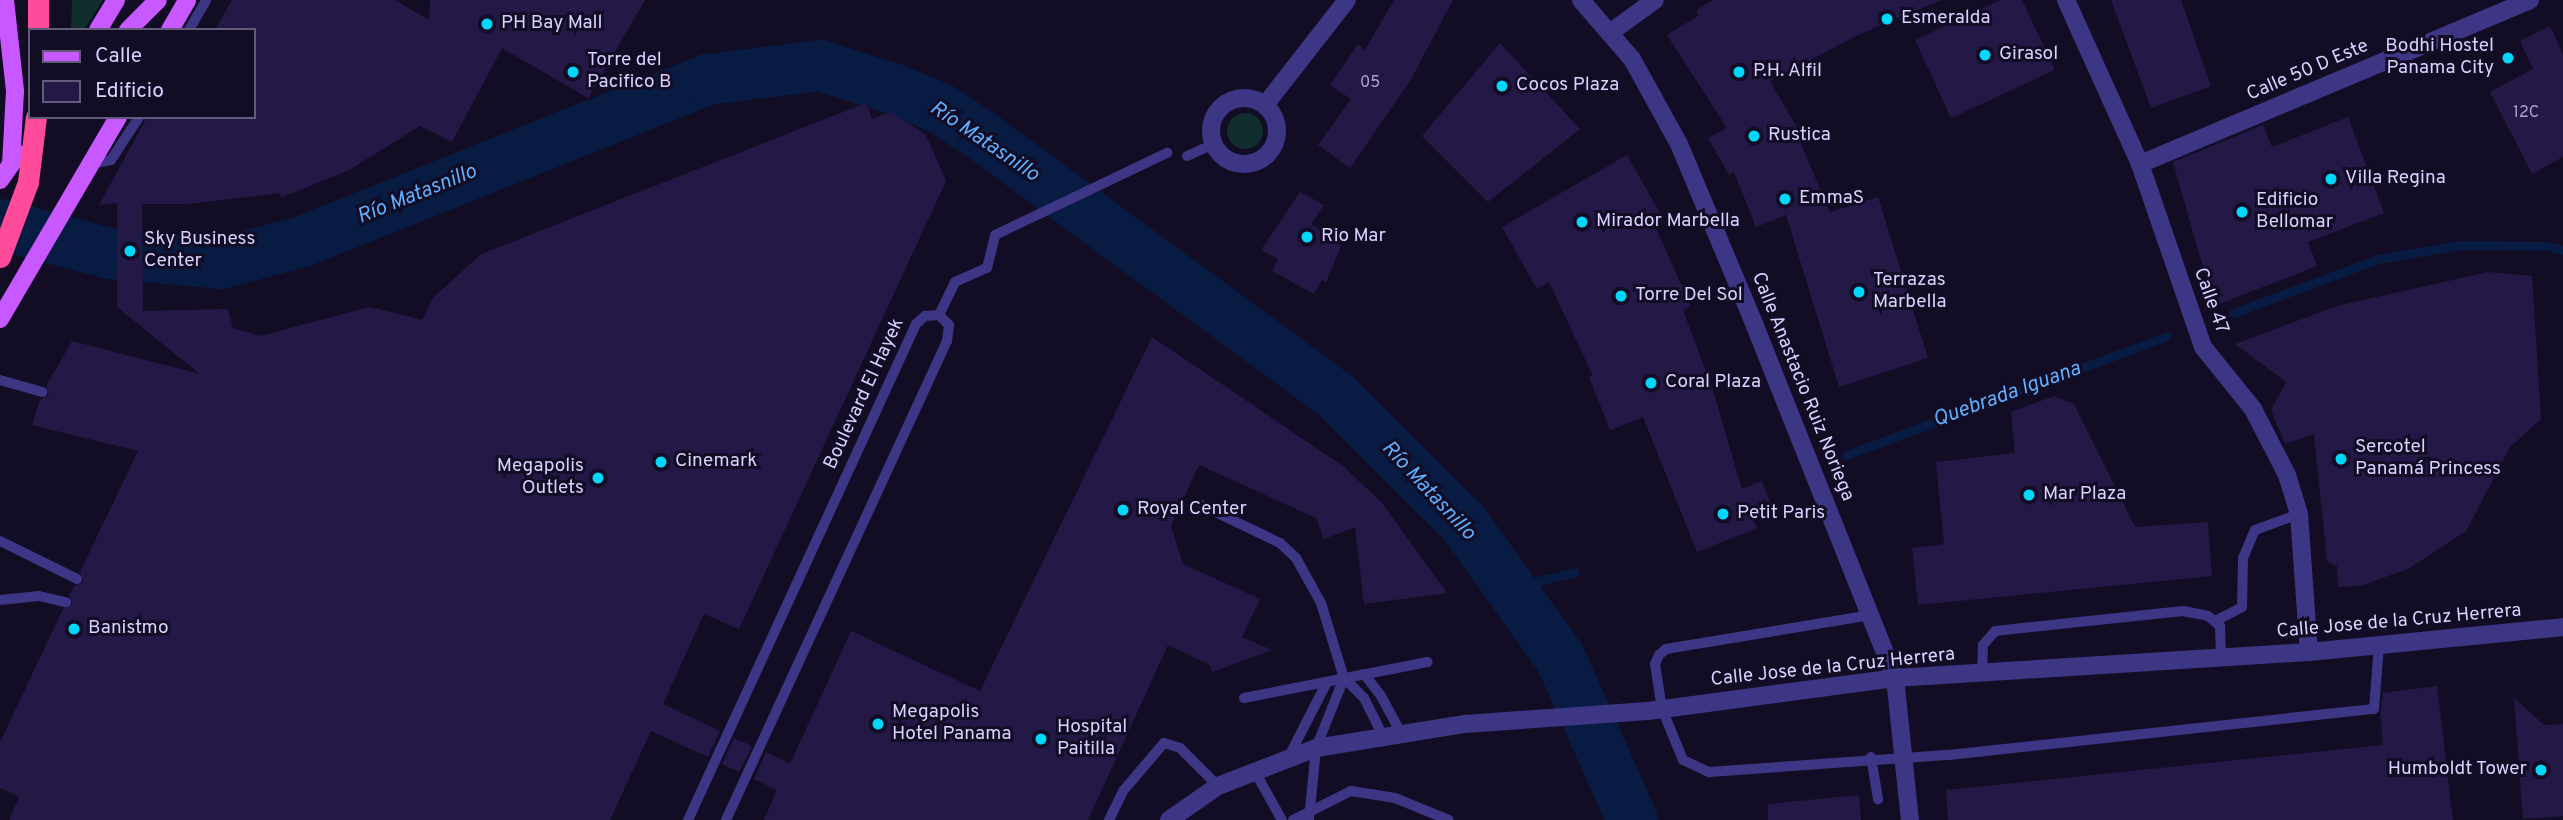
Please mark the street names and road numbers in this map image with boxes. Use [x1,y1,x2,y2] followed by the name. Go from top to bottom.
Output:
[2244,35,2372,107] street label: Calle 50 D Este
[2188,265,2232,337] street label: Calle 47
[1745,269,1859,505] street label: Calle Anastacio Ruiz Noriega
[820,315,910,473] street label: Boulevard El Hayek
[2276,600,2522,644] street label: Calle Jose de la Cruz Herrera
[1710,644,1956,692] street label: Calle Jose de la Cruz Herrera

